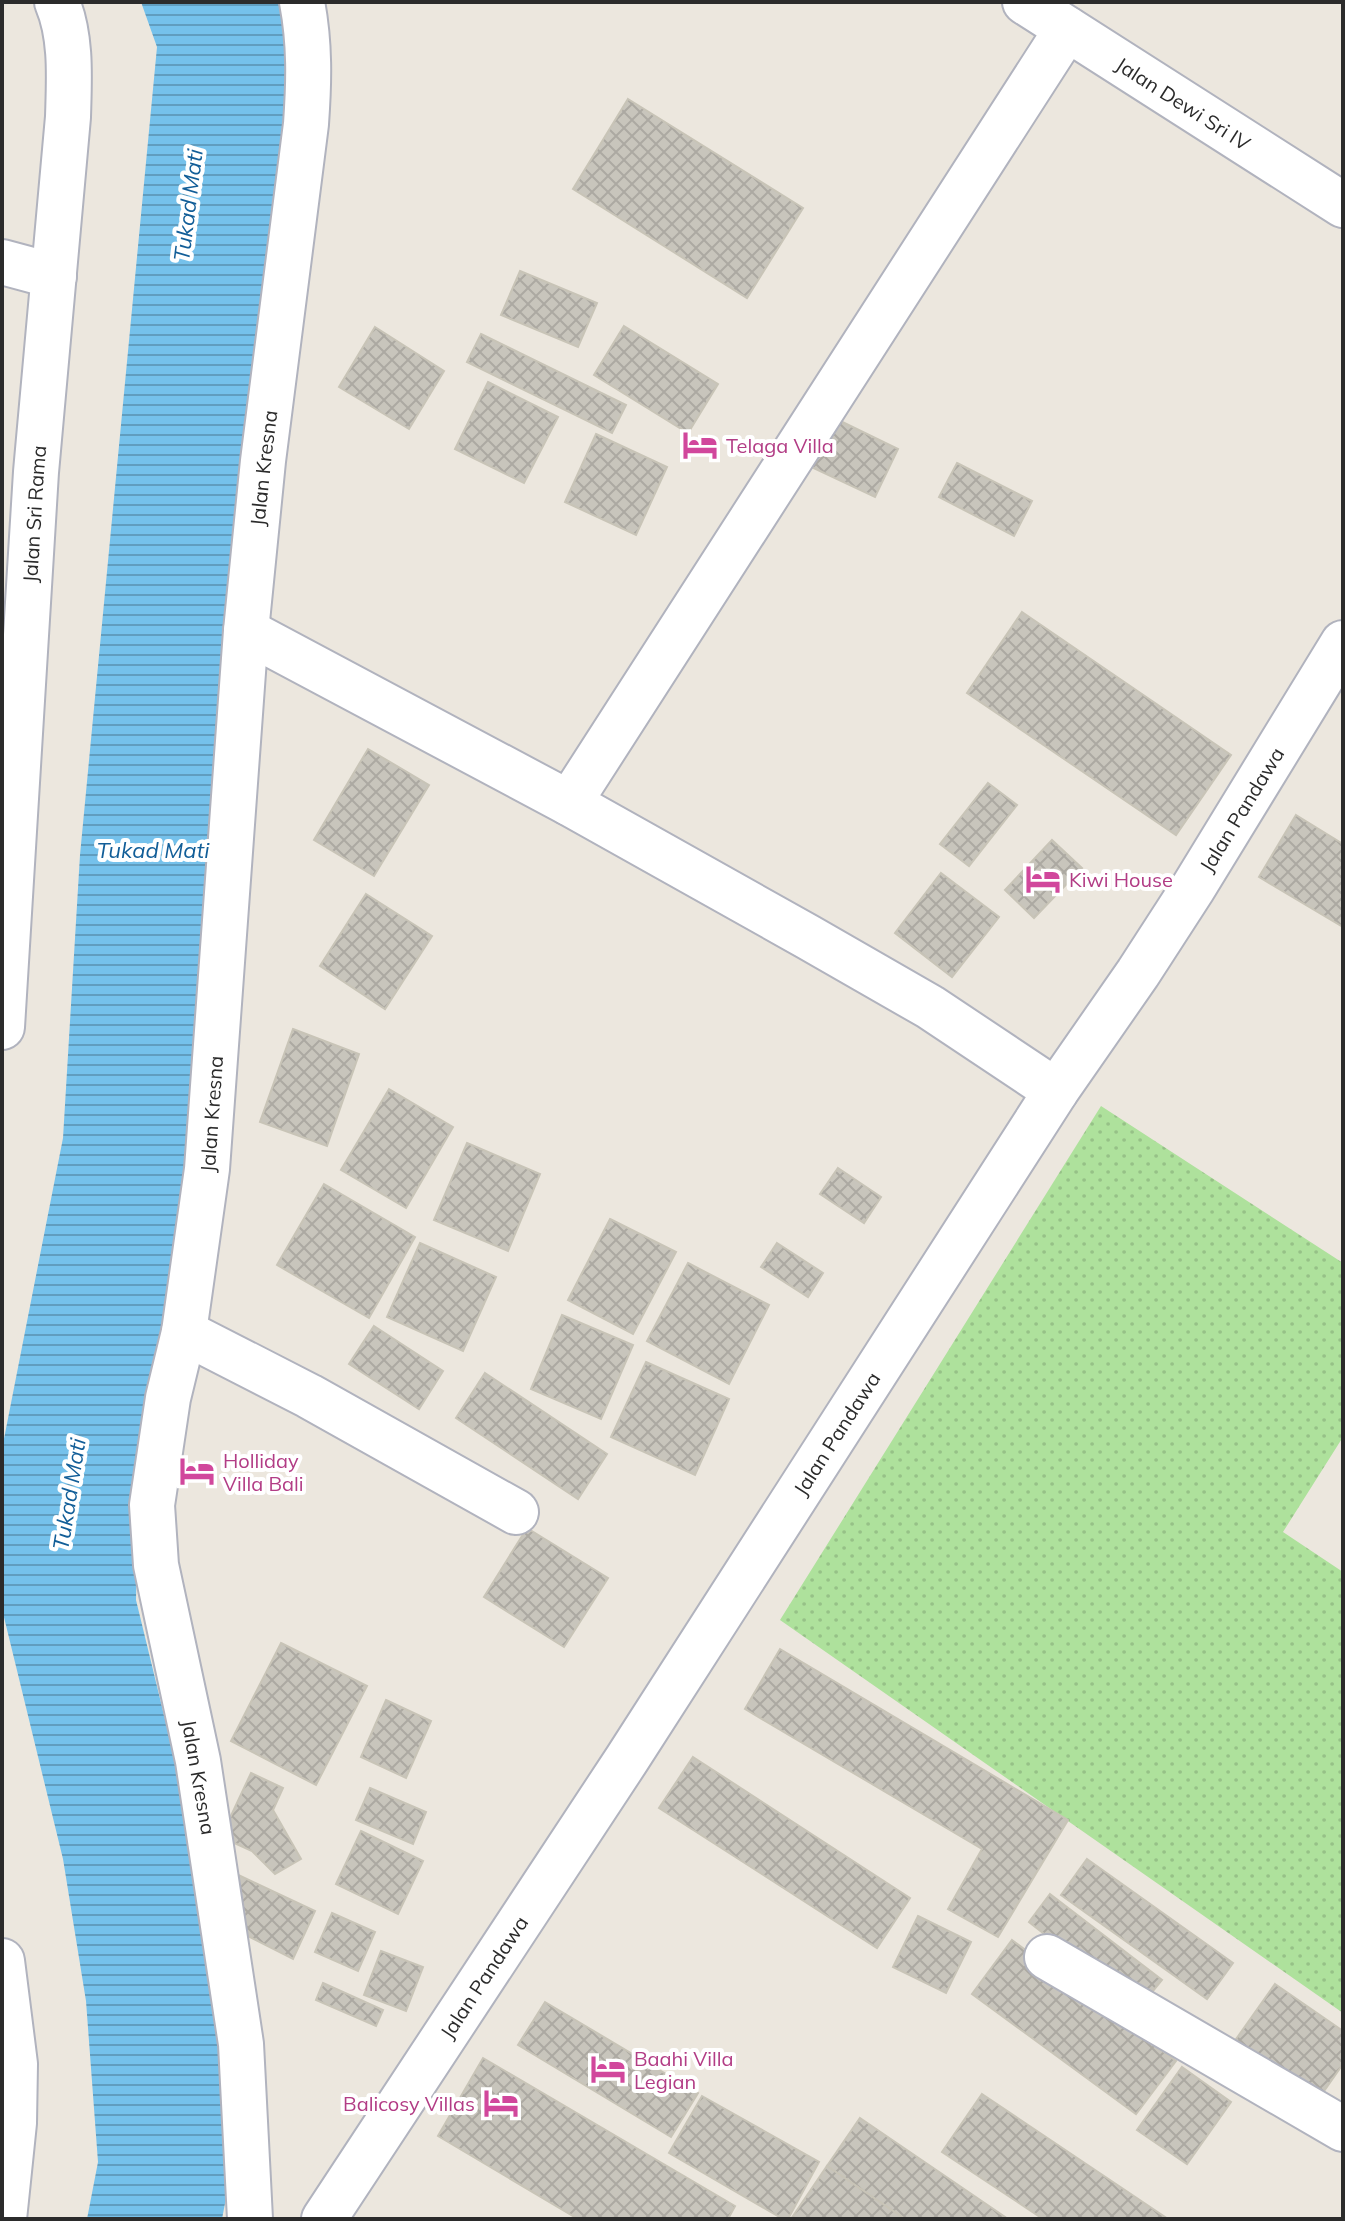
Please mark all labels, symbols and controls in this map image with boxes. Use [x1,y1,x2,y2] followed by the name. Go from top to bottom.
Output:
[1112,51,1255,155] street label: Jalan Dewi Sri IV
[167,147,209,263] water label: Tukad Mati
[244,409,282,527] street label: Jalan Kresna
[681,426,719,464] hotel icon: Telaga Villa
[726,433,834,458] place label: Telaga Villa
[17,444,51,583] street label: Jalan Sri Rama
[1194,742,1289,876] street label: Jalan Pandawa
[97,836,210,864] water label: Tukad Mati
[1024,860,1062,898] hotel icon: Kiwi House
[1069,867,1173,892] place label: Kiwi House
[194,1055,228,1173] street label: Jalan Kresna
[787,1367,885,1500] street label: Jalan Pandawa
[46,1435,92,1552] water label: Tukad Mati
[223,1448,304,1496] place label: Holliday Villa Bali
[178,1452,216,1490] hotel icon: Holliday Villa Bali
[177,1717,221,1837] street label: Jalan Kresna
[434,1911,533,2043] street label: Jalan Pandawa
[634,2046,734,2094] place label: Baahi Villa Legian
[589,2050,627,2088] hotel icon: Baahi Villa Legian
[482,2084,520,2122] hotel icon: Balicosy Villas
[343,2091,475,2116] place label: Balicosy Villas

